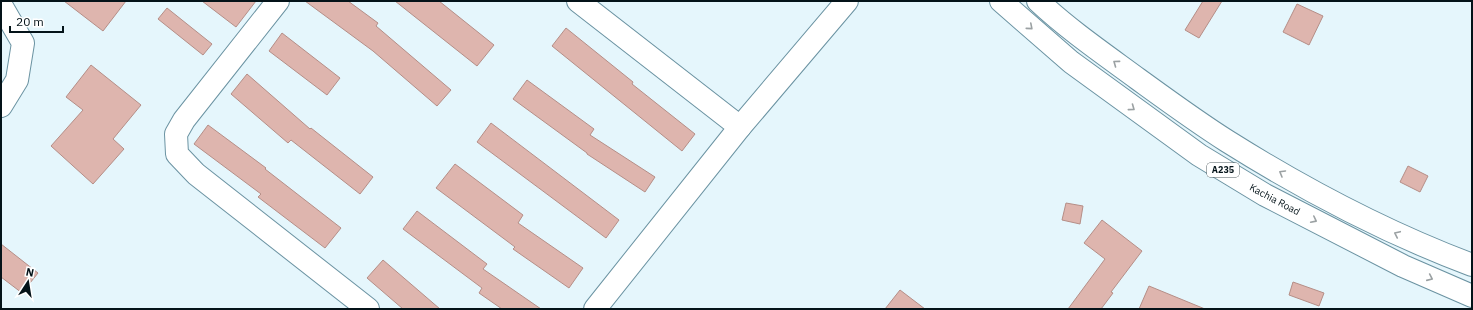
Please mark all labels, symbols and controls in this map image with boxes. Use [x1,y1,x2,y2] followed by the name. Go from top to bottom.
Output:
[10,8,63,34] scale bar
[16,14,44,29] text: 20 m
[1026,22,1033,29] one-way arrow
[1113,60,1120,68] one-way arrow
[1128,103,1135,110] one-way arrow
[1207,163,1239,177] road number: A235
[1279,171,1286,178] one-way arrow
[1247,181,1302,218] street label: Kachia Road
[1310,215,1317,223] one-way arrow
[1394,231,1402,239] one-way arrow
[8,262,48,302] north arrow
[25,265,35,280] text: N
[1426,273,1434,281] one-way arrow

